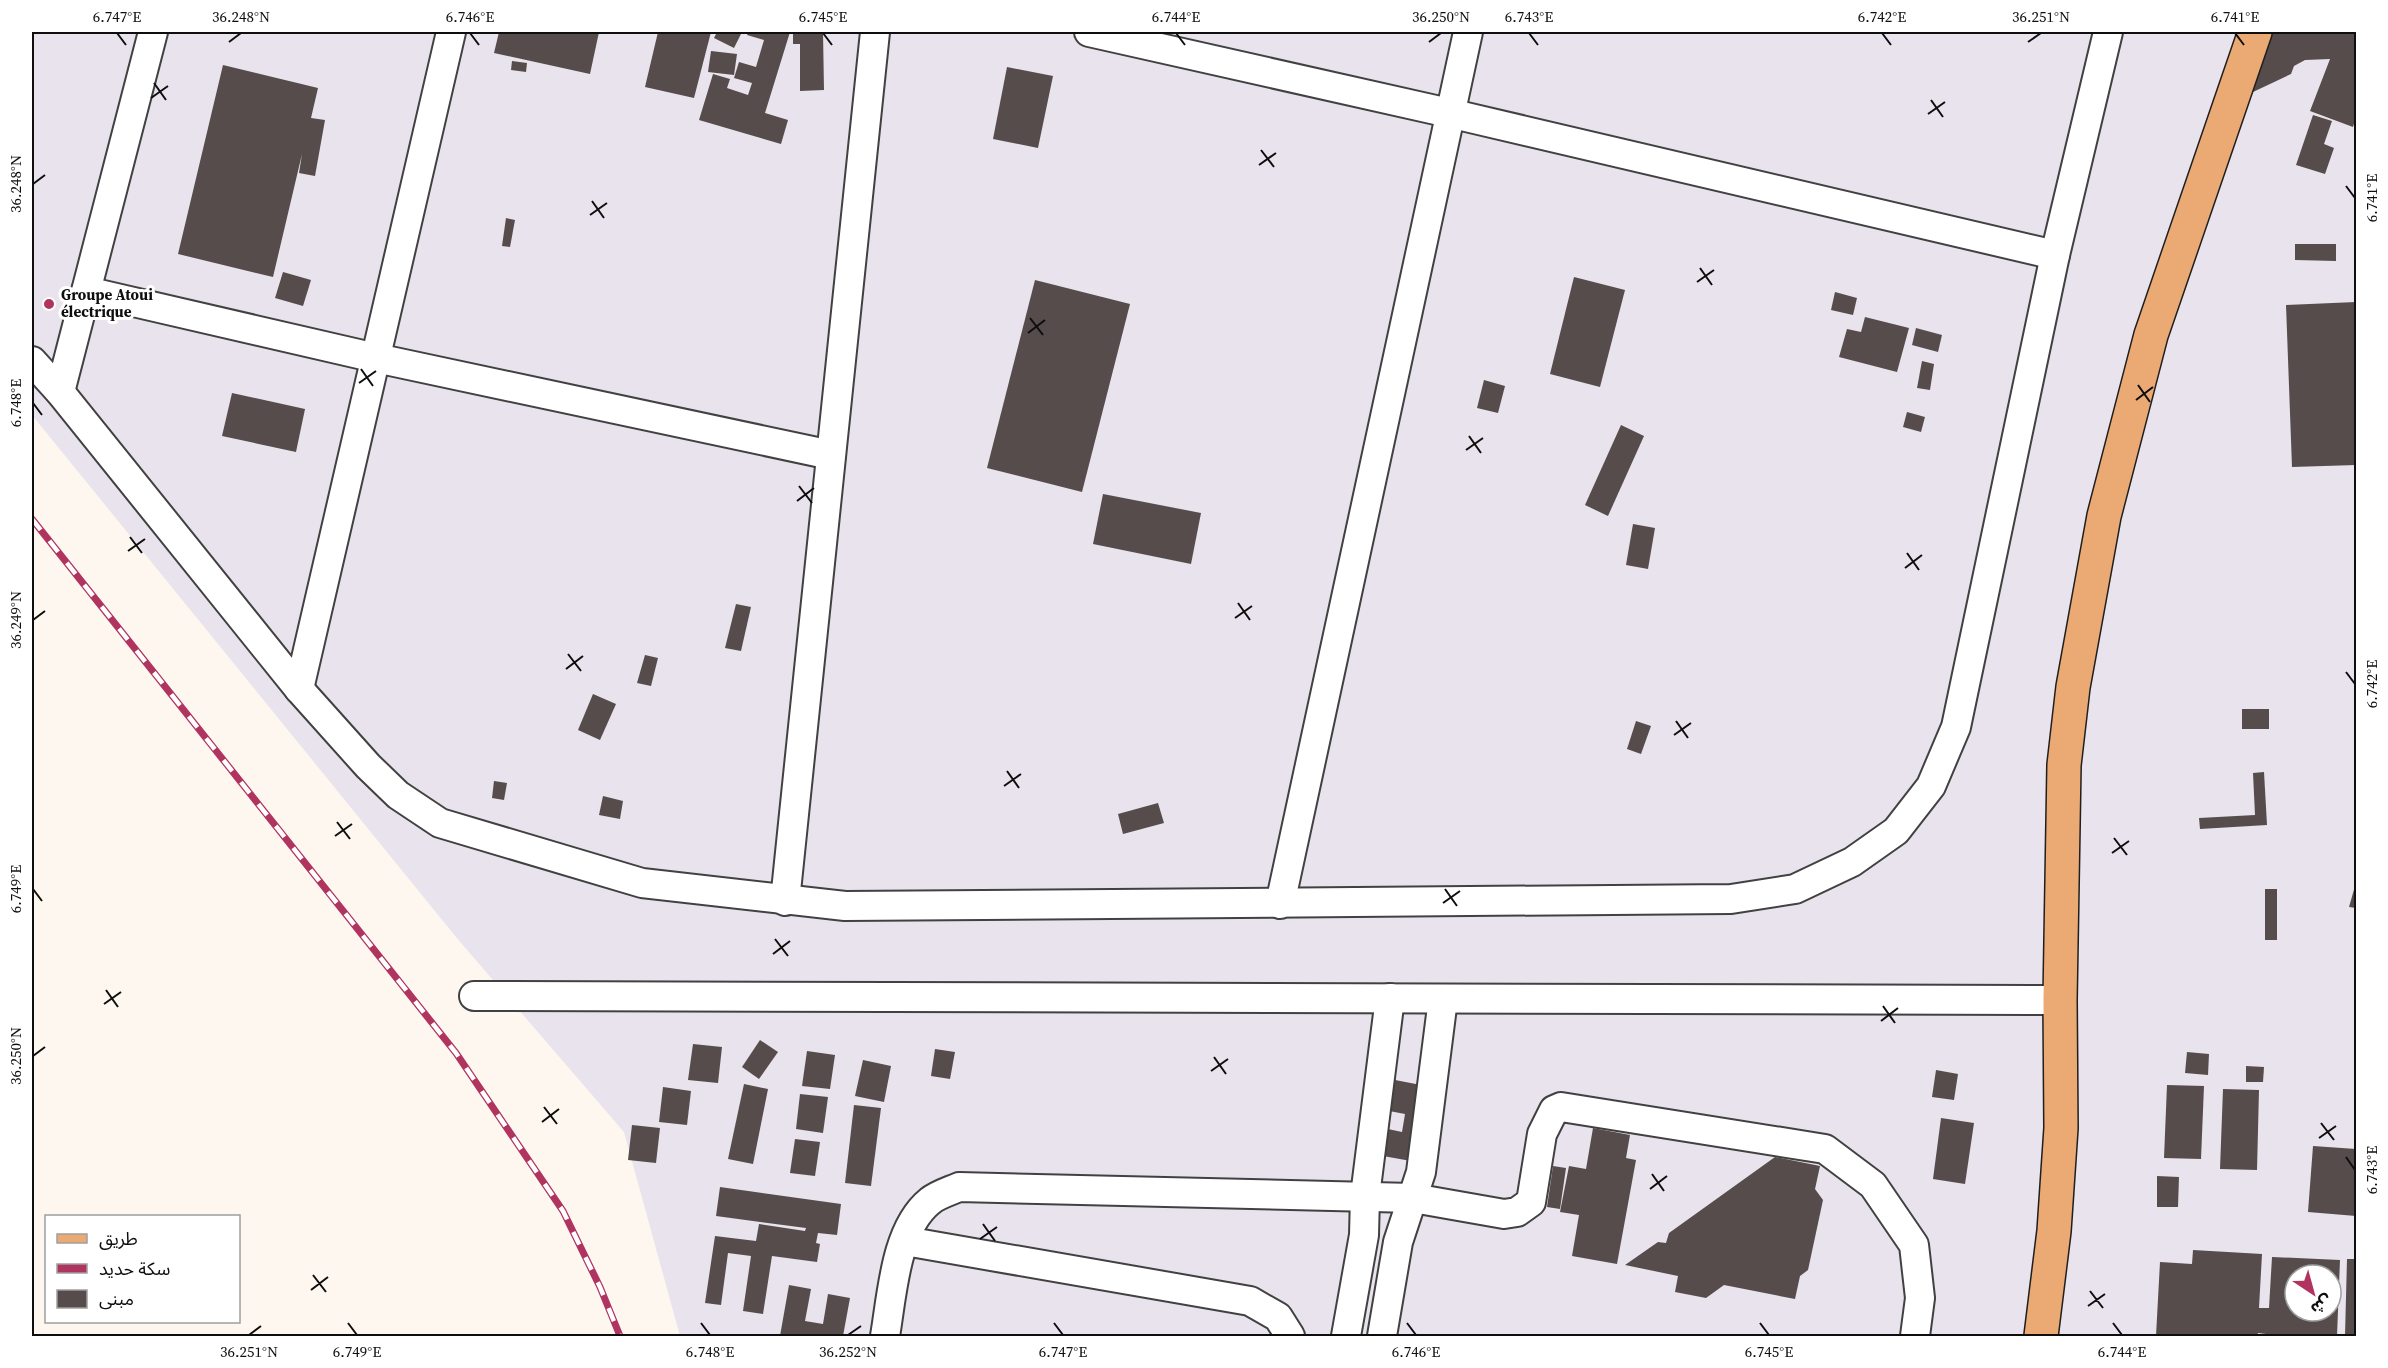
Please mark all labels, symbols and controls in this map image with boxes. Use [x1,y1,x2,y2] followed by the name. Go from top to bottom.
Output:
[93,6,141,27] text: 6.747°E
[212,6,270,27] text: 36.248°N
[446,6,494,27] text: 6.746°E
[799,6,847,27] text: 6.745°E
[1152,6,1200,27] text: 6.744°E
[1412,6,1470,27] text: 36.250°N
[1505,6,1553,27] text: 6.743°E
[1858,6,1906,27] text: 6.742°E
[2012,6,2070,27] text: 36.251°N
[2211,6,2259,27] text: 6.741°E
[5,155,26,213] text: 36.248°N
[2361,174,2382,222] text: 6.741°E
[61,284,153,322] place label: Groupe Atoui électrique
[42,297,56,311] marker: Groupe Atoui électrique
[5,379,26,427] text: 6.748°E
[5,591,26,649] text: 36.249°N
[2361,660,2382,708] text: 6.742°E
[5,865,26,913] text: 6.749°E
[5,1027,26,1085] text: 36.250°N
[2361,1146,2382,1194] text: 6.743°E
[45,1215,240,1323] legend
[99,1226,138,1251] text: طريق
[99,1256,170,1281] text: سكة حديد
[2283,1263,2343,1323] north arrow
[99,1286,134,1311] text: مبنى
[2306,1290,2337,1321] text: ش
[220,1341,278,1362] text: 36.251°N
[333,1341,381,1362] text: 6.749°E
[686,1341,734,1362] text: 6.748°E
[819,1341,877,1362] text: 36.252°N
[1039,1341,1087,1362] text: 6.747°E
[1392,1341,1440,1362] text: 6.746°E
[1745,1341,1793,1362] text: 6.745°E
[2098,1341,2146,1362] text: 6.744°E

